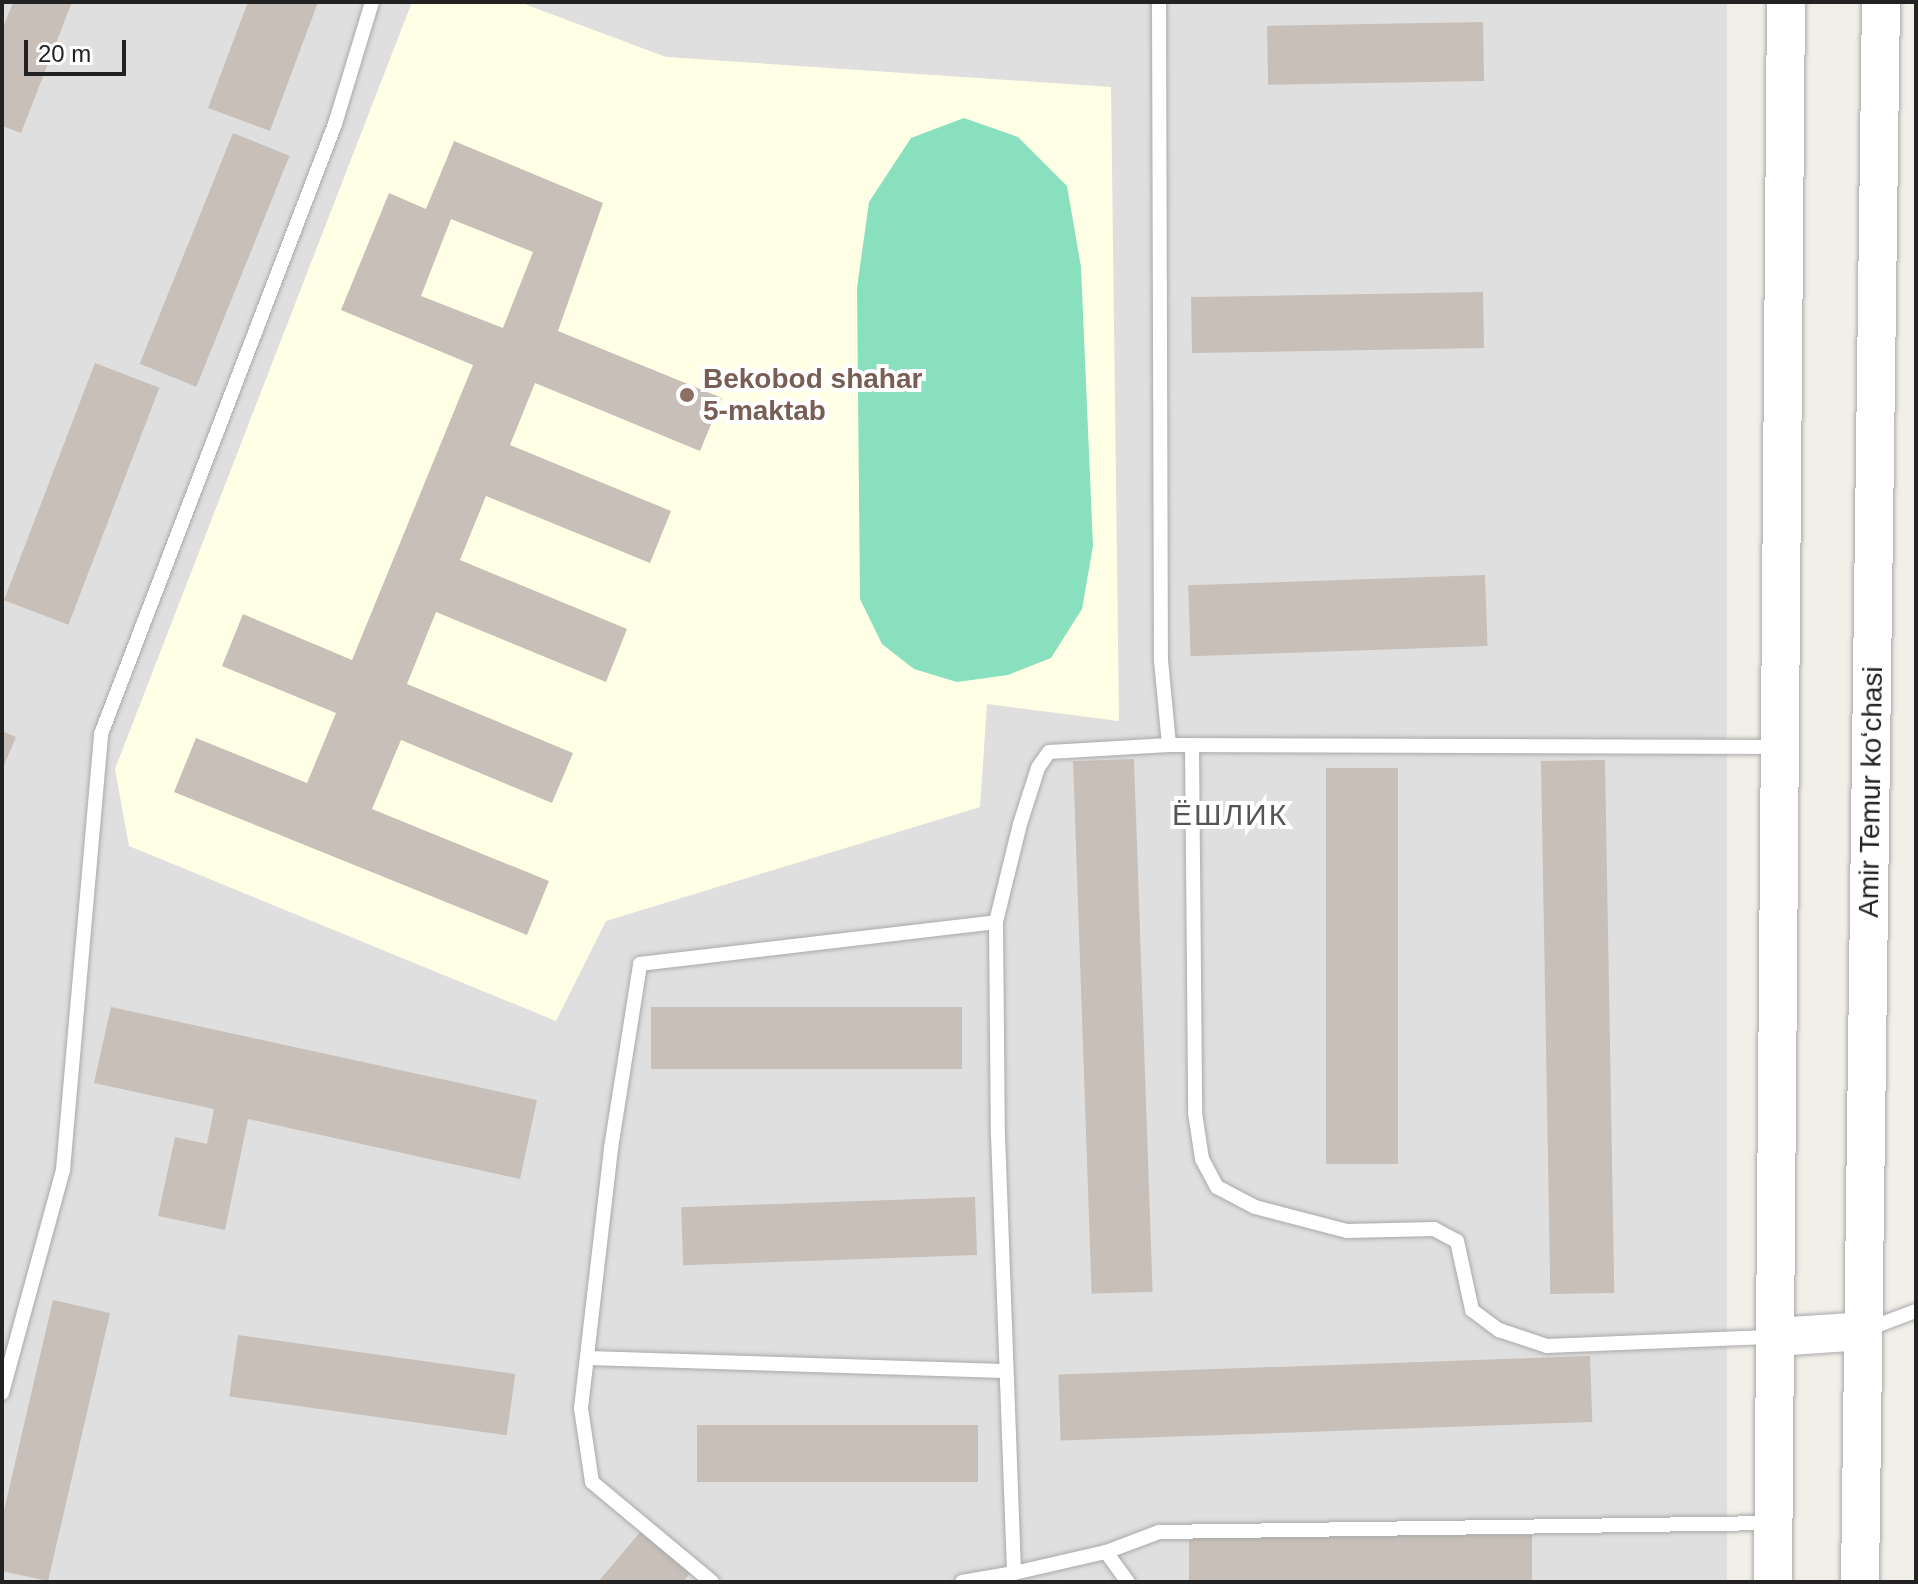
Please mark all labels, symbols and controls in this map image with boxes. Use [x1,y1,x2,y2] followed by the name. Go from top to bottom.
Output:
[28,24,130,74] scale bar
[38,40,91,67] text: 20 m
[703,362,922,428] place label: Bekobod shahar 5-maktab
[678,386,696,404] marker: Bekobod shahar 5-maktab
[1852,666,1890,918] street label: Amir Temur koʻchasi
[1172,797,1288,833] district label: ЁШЛИК

